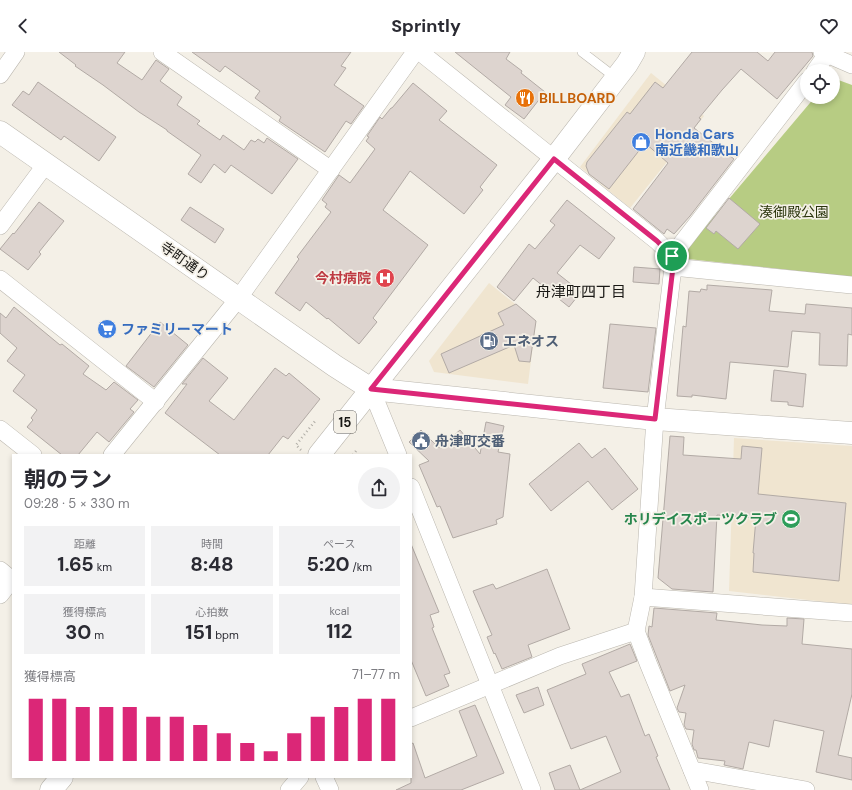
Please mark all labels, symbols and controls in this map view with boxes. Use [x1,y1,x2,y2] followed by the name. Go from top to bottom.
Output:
[391,14,461,38] text: Sprintly
[12,15,34,37] icon: back
[818,15,840,37] icon: heart
[800,64,840,104] map controls
[800,64,840,104] button: locate
[514,87,536,109] restaurant icon: BILLBOARD
[539,89,615,107] place label: BILLBOARD
[655,125,739,159] place label: Honda Cars 南近畿和歌山
[630,131,652,153] shop icon: Honda Cars 南近畿和歌山
[759,203,829,221] park label: 湊御殿公園
[157,238,213,284] street label: 寺町通り
[655,239,689,273] pin
[661,245,683,267] icon: arrive
[374,267,396,289] hospital icon: 今村病院
[315,269,371,287] place label: 今村病院
[536,282,626,302] district label: 舟津町四丁目
[96,318,118,340] supermarket icon: ファミリーマート
[121,320,233,338] place label: ファミリーマート
[478,330,500,352] fuel station icon: エネオス
[503,332,559,350] place label: エネオス
[334,411,356,433] road number: 15
[410,430,432,452] public building icon: 舟津町交番
[435,432,505,450] place label: 舟津町交番
[24,465,112,494] text: 朝のラン
[358,467,400,509] button: share
[24,495,130,512] text: 09:28 · 5 × 330 m
[780,508,802,530] sports icon: ホリデイスポーツクラブ
[624,510,777,528] place label: ホリデイスポーツクラブ
[74,537,96,551] text: 距離
[201,537,223,551] text: 時間
[323,537,356,551] text: ペース
[57,551,94,577] text: 1.65
[190,551,234,577] text: 8:48
[307,551,350,577] text: 5:20
[94,560,112,574] text: km
[350,560,372,574] text: /km
[329,604,349,618] text: kcal
[63,605,107,619] text: 獲得標高
[195,605,228,619] text: 心拍数
[326,618,352,644] text: 112
[65,619,91,645] text: 30
[185,619,212,645] text: 151
[91,628,104,642] text: m
[212,628,239,642] text: bpm
[352,666,400,683] text: 71–77 m
[24,668,76,685] text: 獲得標高

